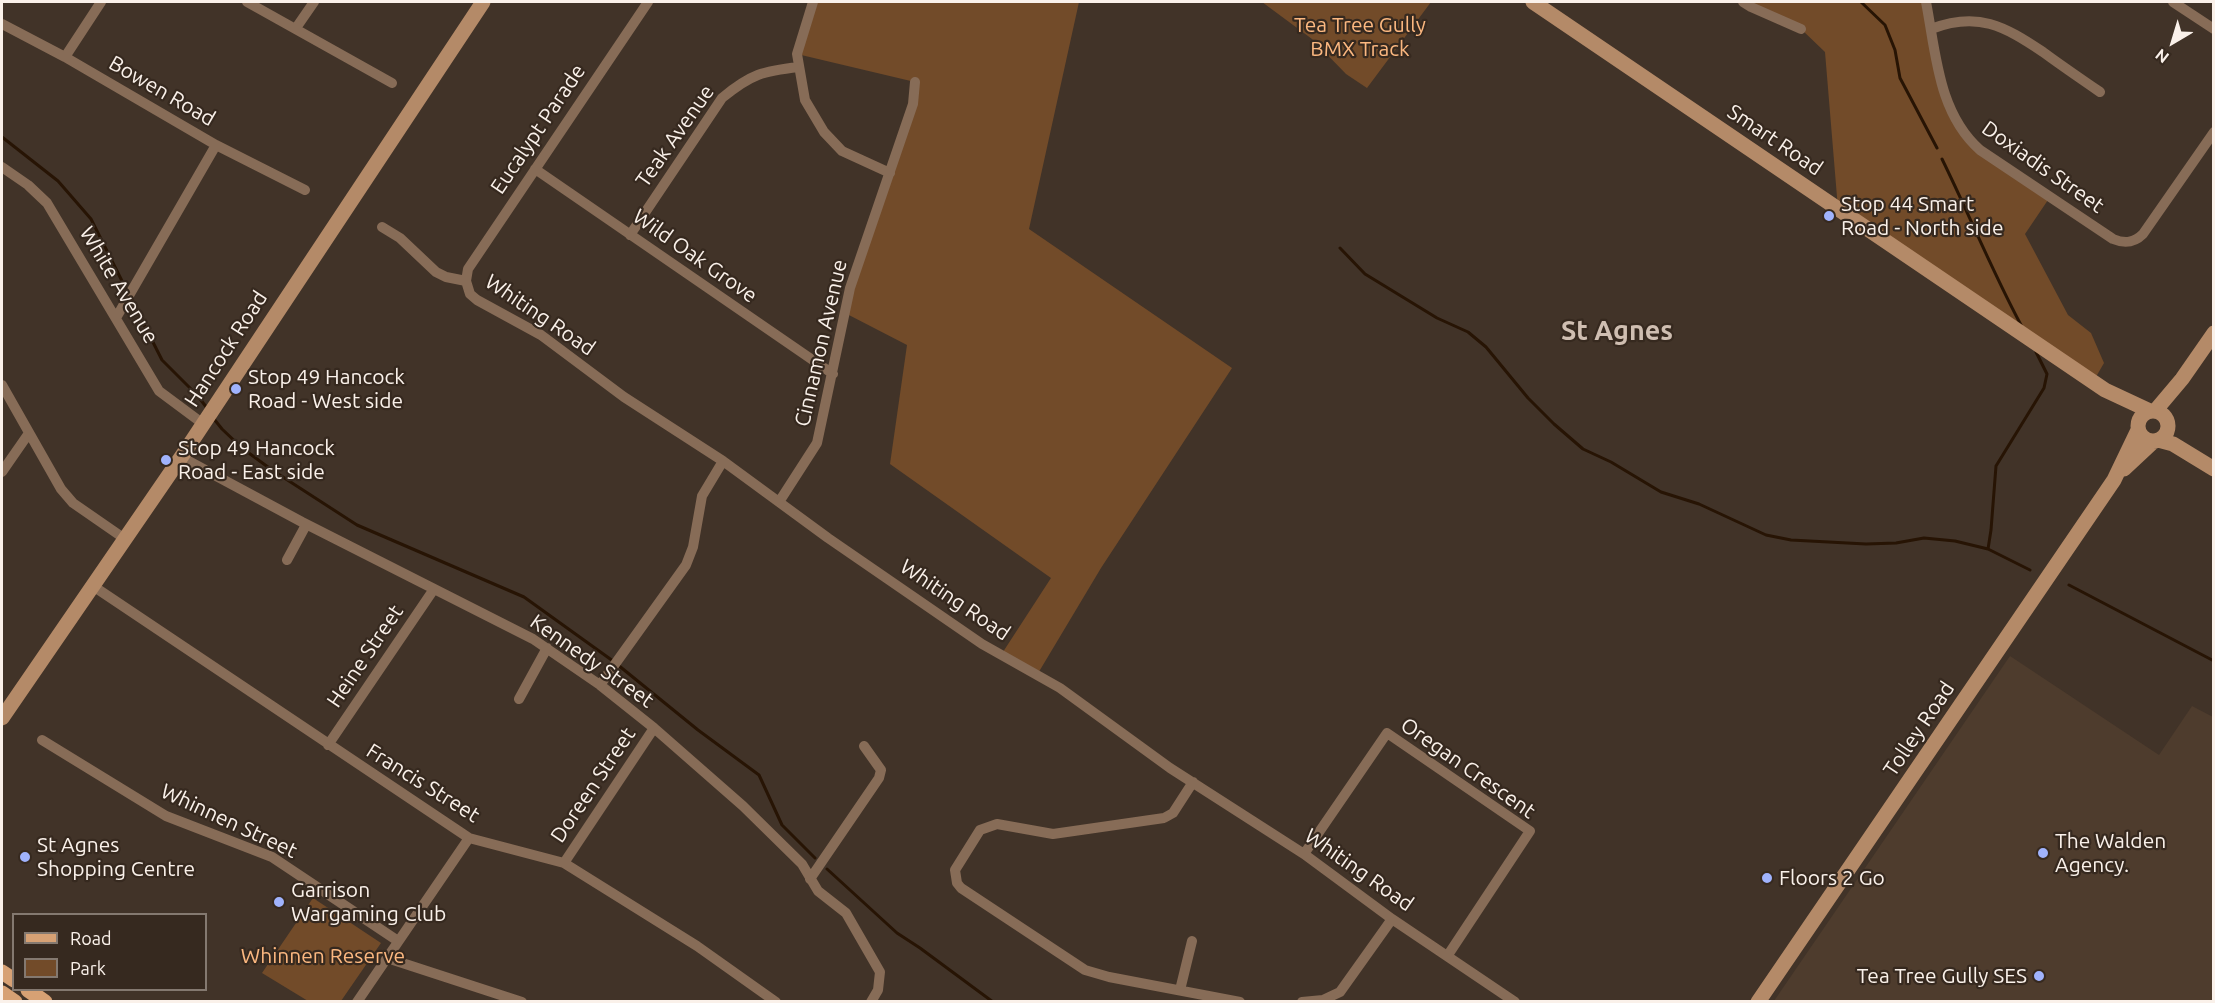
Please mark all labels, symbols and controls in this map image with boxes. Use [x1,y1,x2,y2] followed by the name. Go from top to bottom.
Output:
[1294,12,1426,62] park label: Tea Tree Gully BMX Track
[2143,12,2203,72] north arrow
[2152,45,2172,67] text: N
[104,50,220,132] street label: Bowen Road
[485,59,591,199] street label: Eucalypt Parade
[630,80,720,192] street label: Teak Avenue
[1723,99,1827,181] street label: Smart Road
[1977,116,2109,218] street label: Doxiadis Street
[1841,191,2003,241] place label: Stop 44 Smart Road - North side
[628,204,762,308] street label: Wild Oak Grove
[1822,209,1836,223] marker: Stop 44 Smart Road - North side
[74,222,164,348] street label: White Avenue
[790,257,852,429] street label: Cinnamon Avenue
[480,269,600,361] street label: Whiting Road
[179,286,273,412] street label: Hancock Road
[1561,315,1673,347] district label: St Agnes
[248,364,405,414] place label: Stop 49 Hancock Road - West side
[229,382,243,396] marker: Stop 49 Hancock Road - West side
[178,435,335,485] place label: Stop 49 Hancock Road - East side
[159,453,173,467] marker: Stop 49 Hancock Road - East side
[895,554,1015,646] street label: Whiting Road
[321,600,409,712] street label: Heine Street
[525,609,659,713] street label: Kennedy Street
[1878,677,1960,781] street label: Tolley Road
[1396,712,1540,824] street label: Oregan Crescent
[545,723,641,847] street label: Doreen Street
[362,738,484,828] street label: Francis Street
[157,778,301,864] street label: Whinnen Street
[1300,823,1418,917] street label: Whiting Road
[2055,828,2166,878] place label: The Walden Agency.
[37,832,195,882] place label: St Agnes Shopping Centre
[2036,846,2050,860] marker: The Walden Agency.
[18,850,32,864] marker: St Agnes Shopping Centre
[1779,865,1885,891] place label: Floors 2 Go
[1760,871,1774,885] marker: Floors 2 Go
[291,877,446,927] place label: Garrison Wargaming Club
[272,895,286,909] marker: Garrison Wargaming Club
[12,913,207,991] legend
[70,928,112,948] text: Road
[241,943,405,969] park label: Whinnen Reserve
[70,958,106,978] text: Park
[1857,963,2027,989] place label: Tea Tree Gully SES
[2032,969,2046,983] marker: Tea Tree Gully SES

